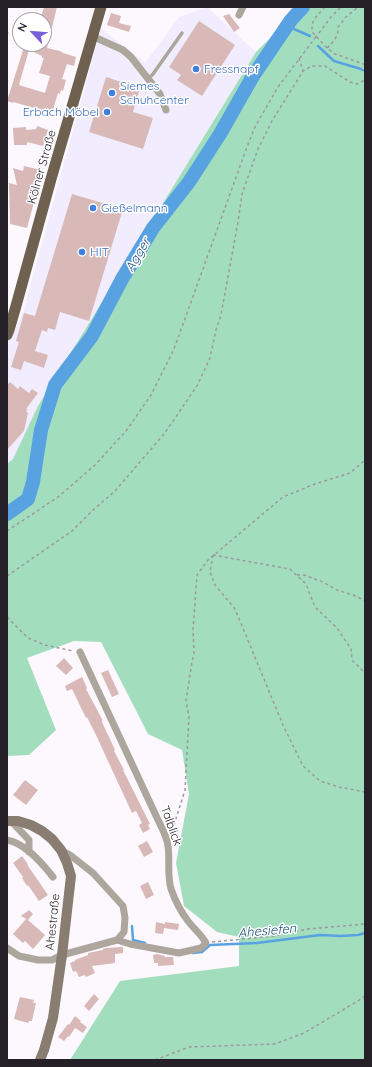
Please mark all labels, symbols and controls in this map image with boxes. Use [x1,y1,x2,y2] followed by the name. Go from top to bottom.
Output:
[12,12,52,52] north arrow
[14,20,30,34] text: N
[204,62,259,76] place label: Fressnapf
[191,64,201,74] marker: Fressnapf
[120,79,189,107] place label: Siemes Schuhcenter
[107,88,117,98] marker: Siemes Schuhcenter
[23,105,99,119] place label: Erbach Möbel
[102,107,112,117] marker: Erbach Möbel
[25,128,59,206] street label: Kölner Straße
[101,201,168,215] place label: Gießelmann
[88,203,98,213] marker: Gießelmann
[122,235,154,275] water label: Agger
[90,245,109,259] place label: HIT
[77,247,87,257] marker: HIT
[157,804,185,848] street label: Talblick
[43,893,63,951] street label: Ahestraße
[237,921,297,941] water label: Ahesiefen

